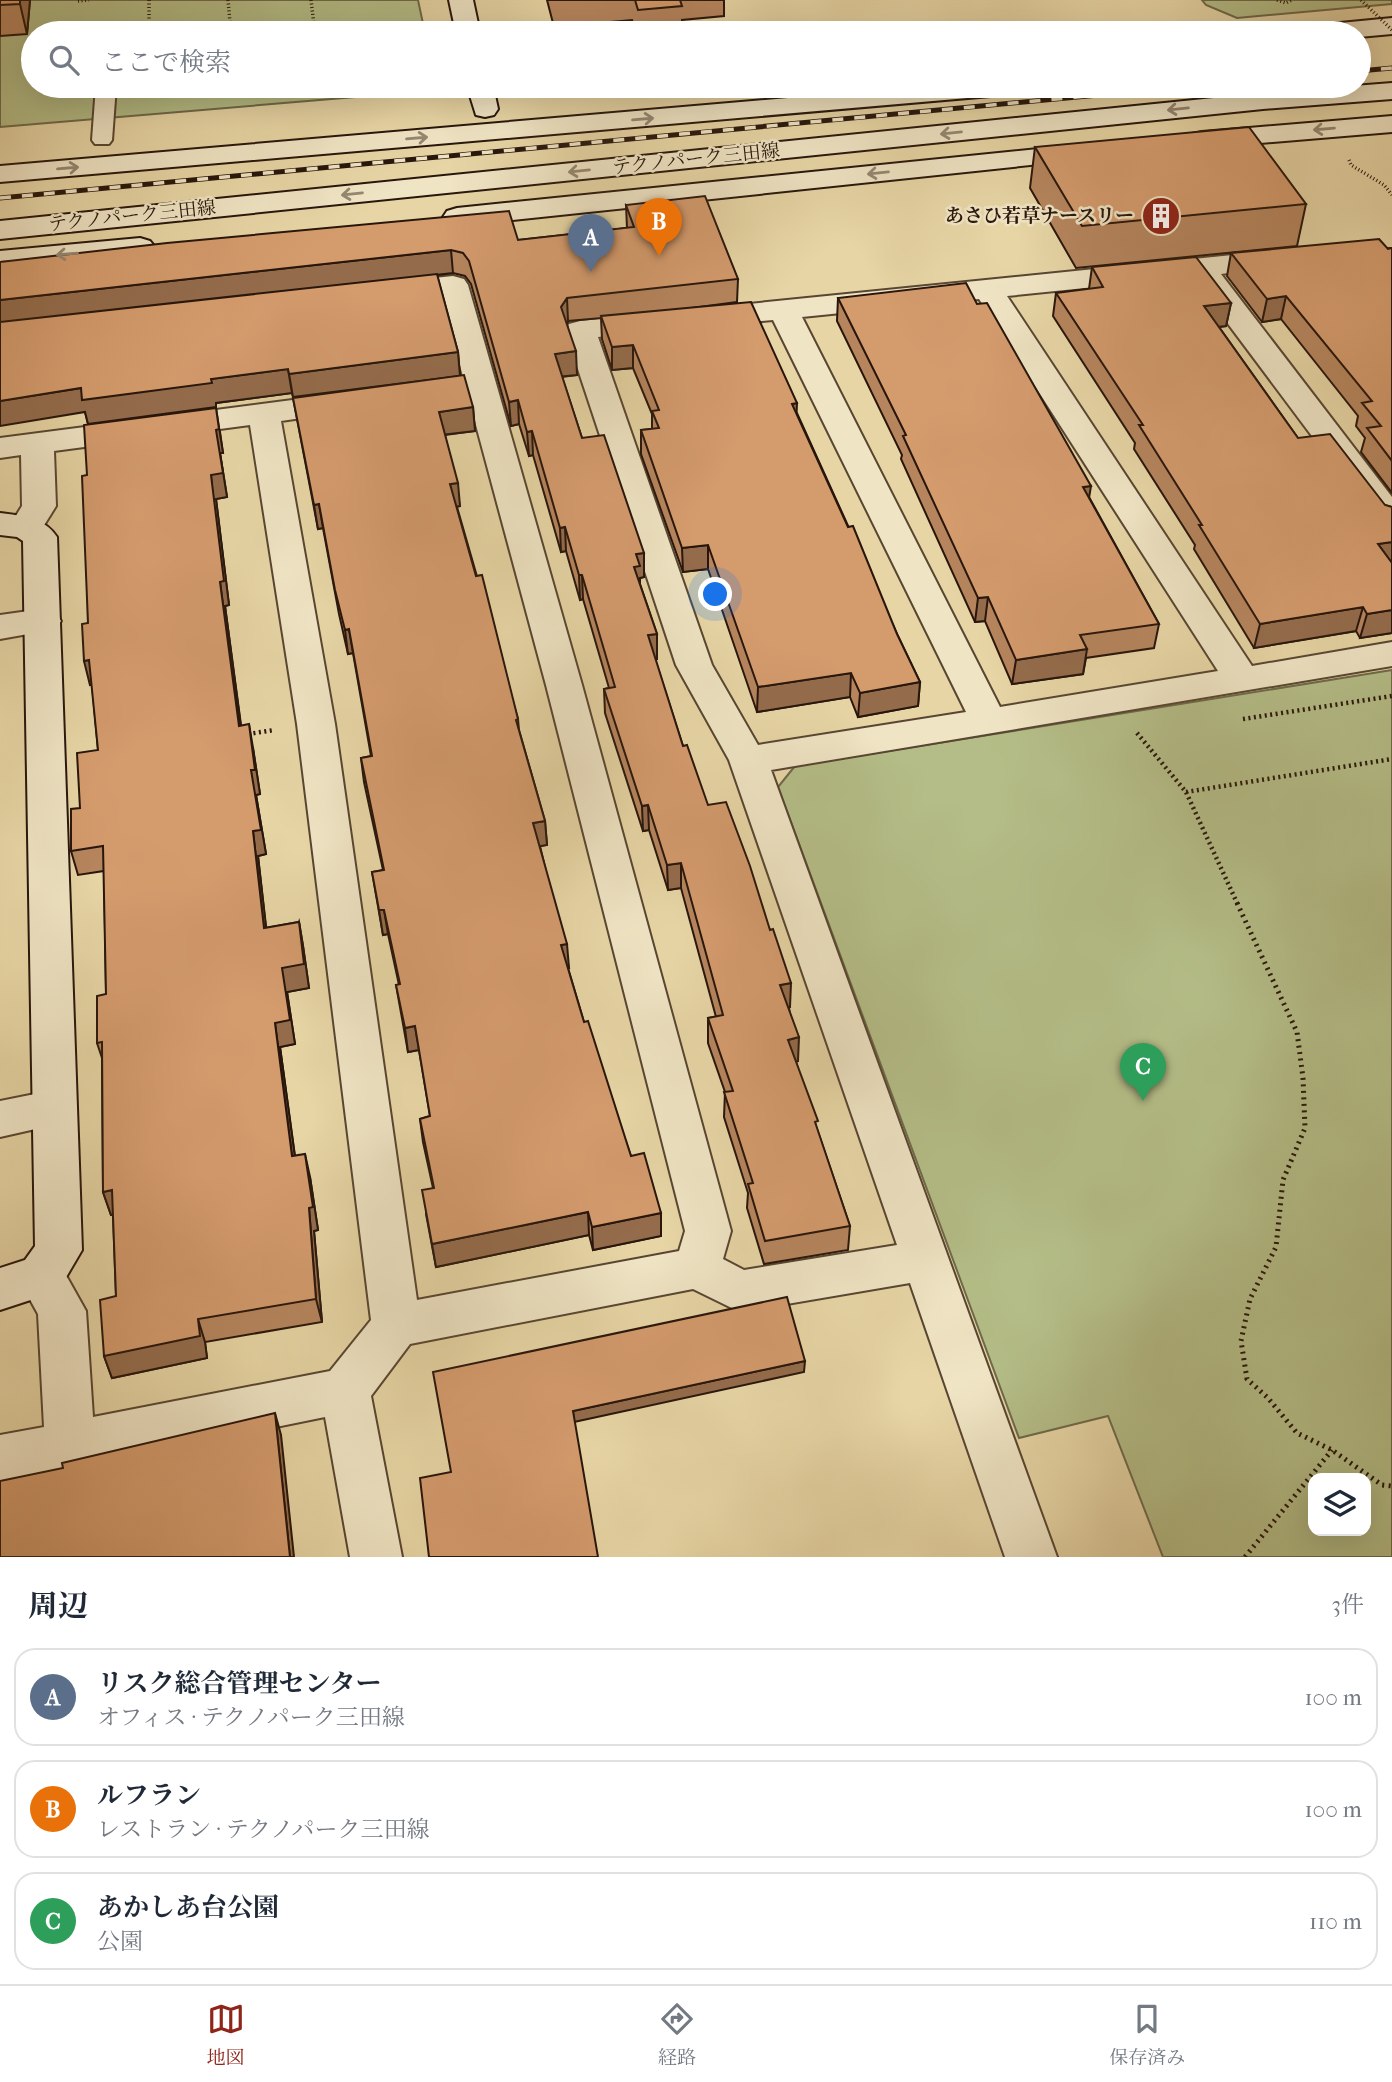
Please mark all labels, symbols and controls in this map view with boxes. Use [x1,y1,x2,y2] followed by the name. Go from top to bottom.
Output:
[21,21,1371,98] search box
[45,41,83,79] icon: search
[101,47,231,78] text: ここで検索
[1167,103,1189,116] one-way arrow
[632,112,654,125] one-way arrow
[1313,123,1336,136] one-way arrow
[940,126,963,139] one-way arrow
[405,132,428,145] one-way arrow
[611,139,781,179] street label: テクノパーク三田線
[56,161,79,174] one-way arrow
[568,164,591,177] one-way arrow
[867,167,890,180] one-way arrow
[342,188,364,201] one-way arrow
[1140,195,1182,237] building icon: あさひ若草ナースリー
[47,196,217,236] street label: テクノパーク三田線
[636,198,682,256] pin: B
[945,205,1134,227] place label: あさひ若草ナースリー
[568,214,614,272] pin: A
[56,248,78,261] one-way arrow
[698,577,732,611] your location
[1120,1043,1166,1101] pin: C
[1308,1473,1371,1536] map controls
[1308,1473,1371,1536] button: layers
[28,1589,88,1624] text: 周辺
[1332,1591,1364,1618] text: 3件
[97,1668,381,1699] text: リスク総合管理センター
[46,1684,60,1711] text: A
[1304,1684,1362,1711] text: 100 m
[97,1704,405,1731] text: オフィス · テクノパーク三田線
[97,1780,201,1811] text: ルフラン
[46,1796,60,1823] text: B
[1304,1796,1362,1823] text: 100 m
[97,1816,430,1843] text: レストラン · テクノパーク三田線
[97,1892,279,1923] text: あかしあ台公園
[45,1908,61,1935] text: C
[1309,1908,1362,1935] text: 110 m
[97,1928,143,1955] text: 公園
[207,2000,245,2069] tab: 地図
[658,2000,696,2069] tab: 経路
[1109,2000,1185,2069] tab: 保存済み

